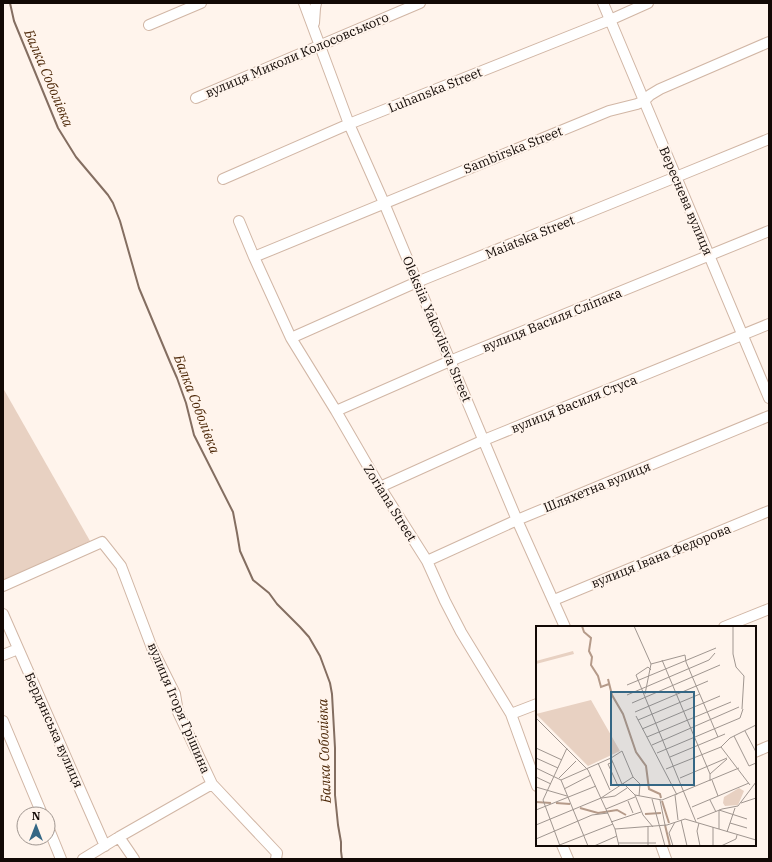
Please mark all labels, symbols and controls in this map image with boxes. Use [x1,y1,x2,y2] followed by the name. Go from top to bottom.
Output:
[203,9,391,101] street label: вулиця Миколи Колосовського
[20,26,78,130] water label: Балка Соболівка
[386,63,485,117] street label: Luhanska Street
[461,122,565,178] street label: Sambirska Street
[655,144,717,258] street label: Вереснева вулиця
[483,211,577,263] street label: Maiatska Street
[399,254,476,405] street label: Oleksiia Yakovlieva Street
[480,284,624,356] street label: вулиця Василя Сліпака
[170,351,224,456] water label: Балка Соболівка
[508,371,640,437] street label: вулиця Василя Стуса
[541,458,653,516] street label: Шляхетна вулиця
[360,461,421,545] street label: Zoriana Street
[589,520,733,592] street label: вулиця Івана Федорова
[536,626,756,846] inset map
[144,640,214,776] street label: вулиця Ігоря Грішина
[21,670,87,790] street label: Бердянська вулиця
[313,698,335,804] water label: Балка Соболівка
[16,806,56,846] north arrow
[32,809,41,823] text: N

